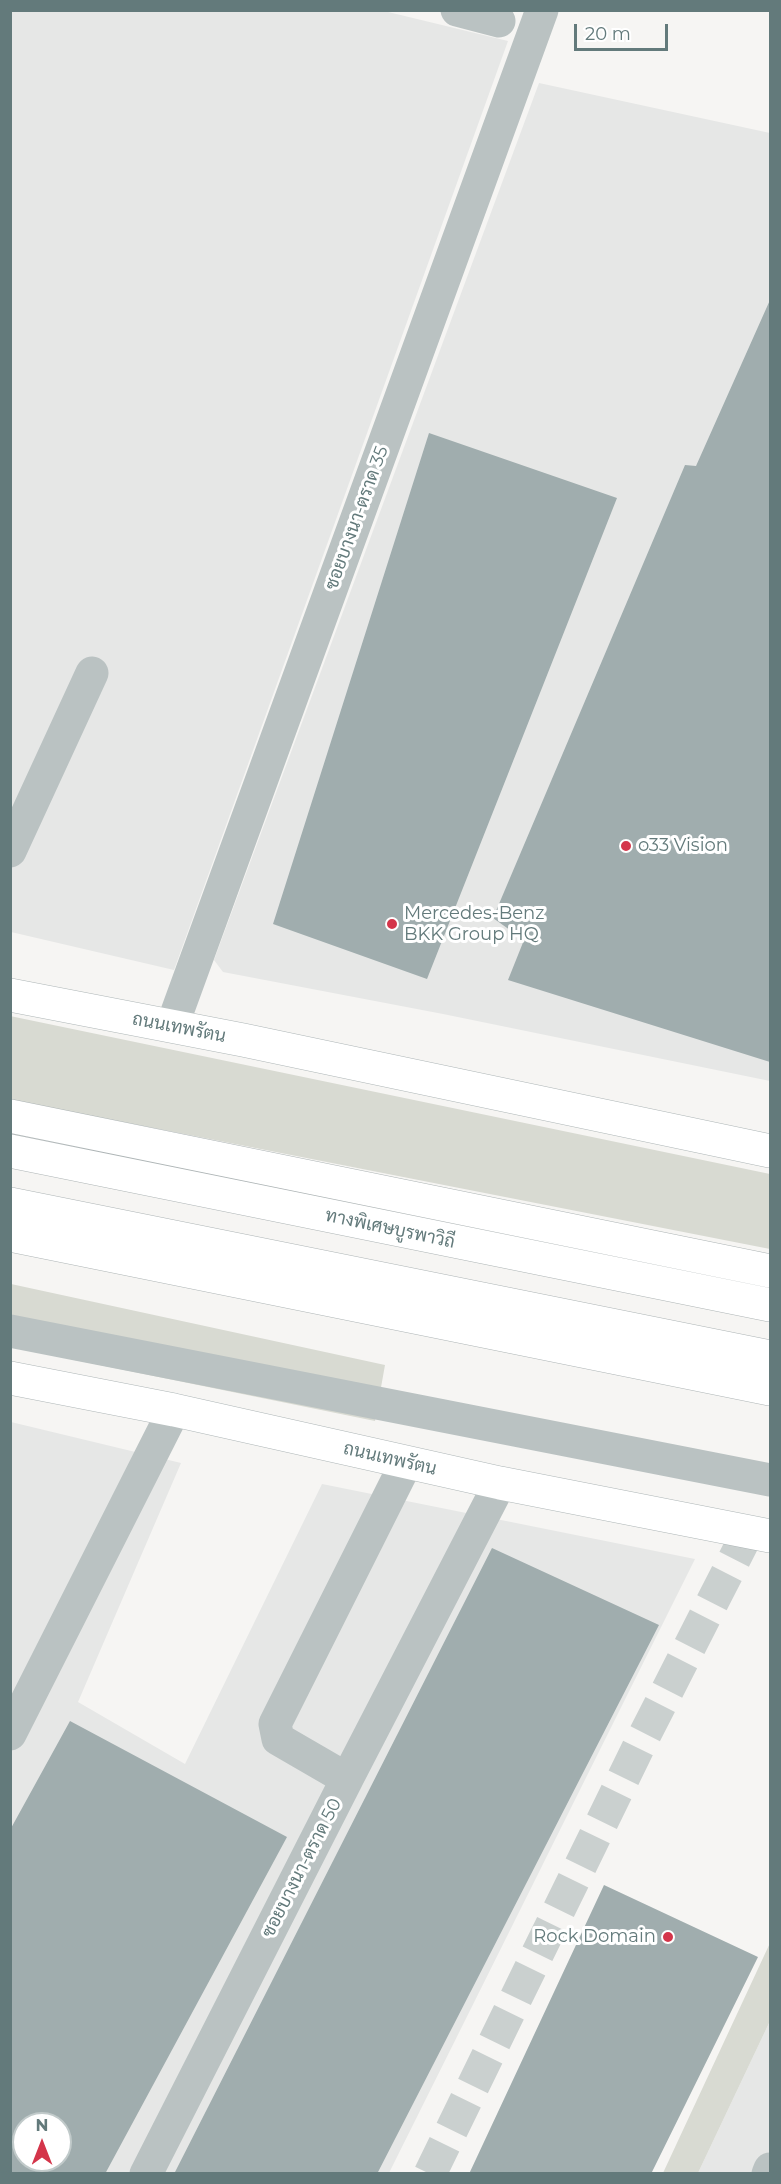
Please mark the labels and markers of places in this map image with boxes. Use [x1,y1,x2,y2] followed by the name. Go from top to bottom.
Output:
[638,835,728,857] place label: o33 Vision
[619,839,633,853] marker: o33 Vision
[404,903,544,946] place label: Mercedes-Benz BKK Group HQ
[385,917,399,931] marker: Mercedes-Benz BKK Group HQ
[533,1926,656,1948] place label: Rock Domain
[661,1930,675,1944] marker: Rock Domain

